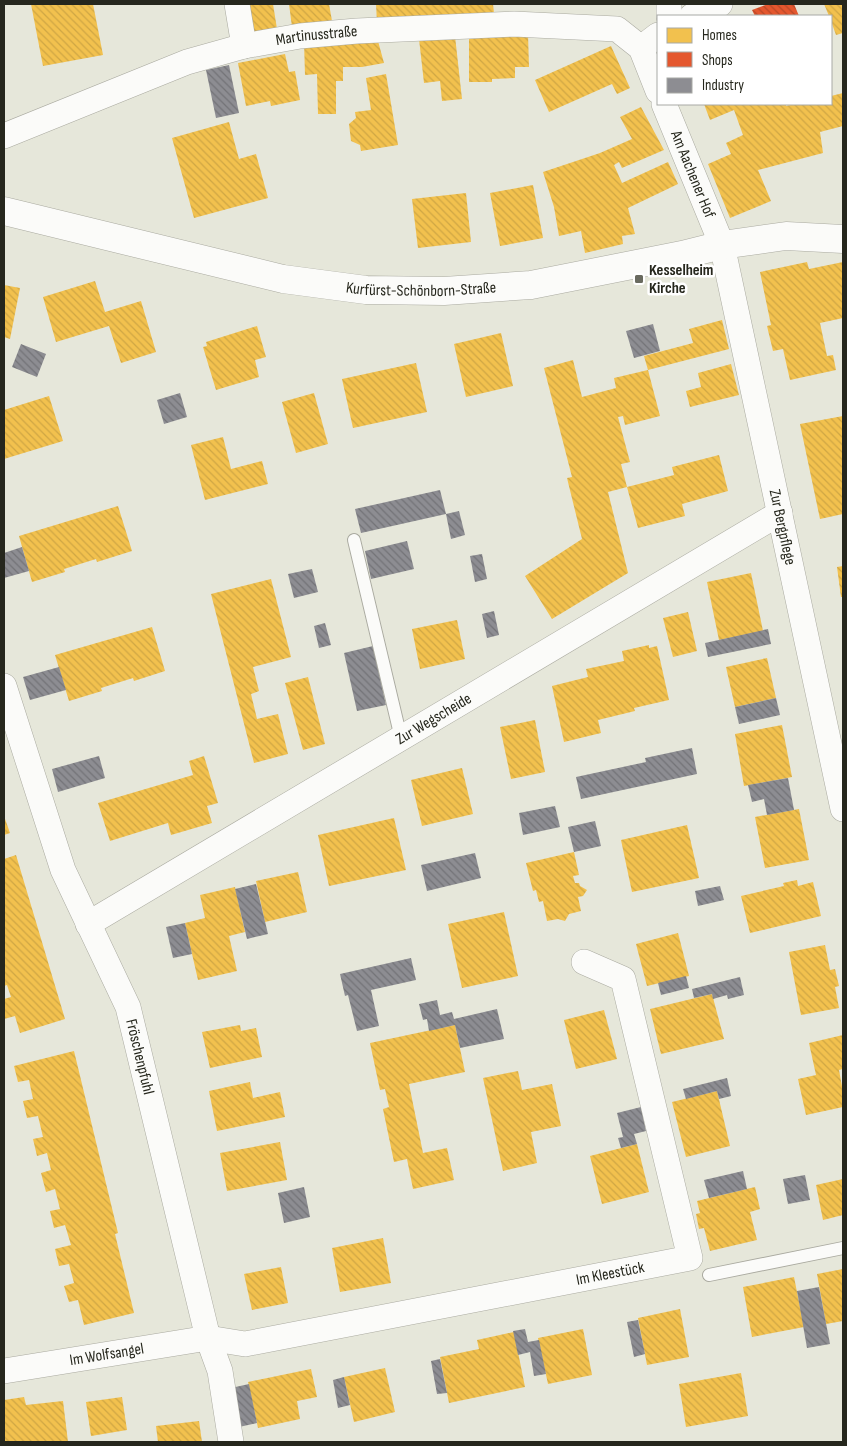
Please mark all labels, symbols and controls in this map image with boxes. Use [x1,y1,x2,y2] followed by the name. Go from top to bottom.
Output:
[657,15,832,105] legend
[274,22,358,50] street label: Martinusstraße
[702,26,737,45] text: Homes
[702,51,733,70] text: Shops
[702,76,744,95] text: Industry
[666,127,719,221] street label: Am Aachener Hof
[649,261,713,298] place label: Kesselheim Kirche
[633,273,645,285] marker: Kesselheim Kirche
[345,278,497,301] street label: Kurfürst-Schönborn-Straße
[765,487,800,567] street label: Zur Bergpflege
[392,689,475,749] street label: Zur Wegscheide
[122,1017,158,1096] street label: Fröschenpfuhl
[574,1258,646,1289] street label: Im Kleestück
[68,1339,145,1370] street label: Im Wolfsangel

